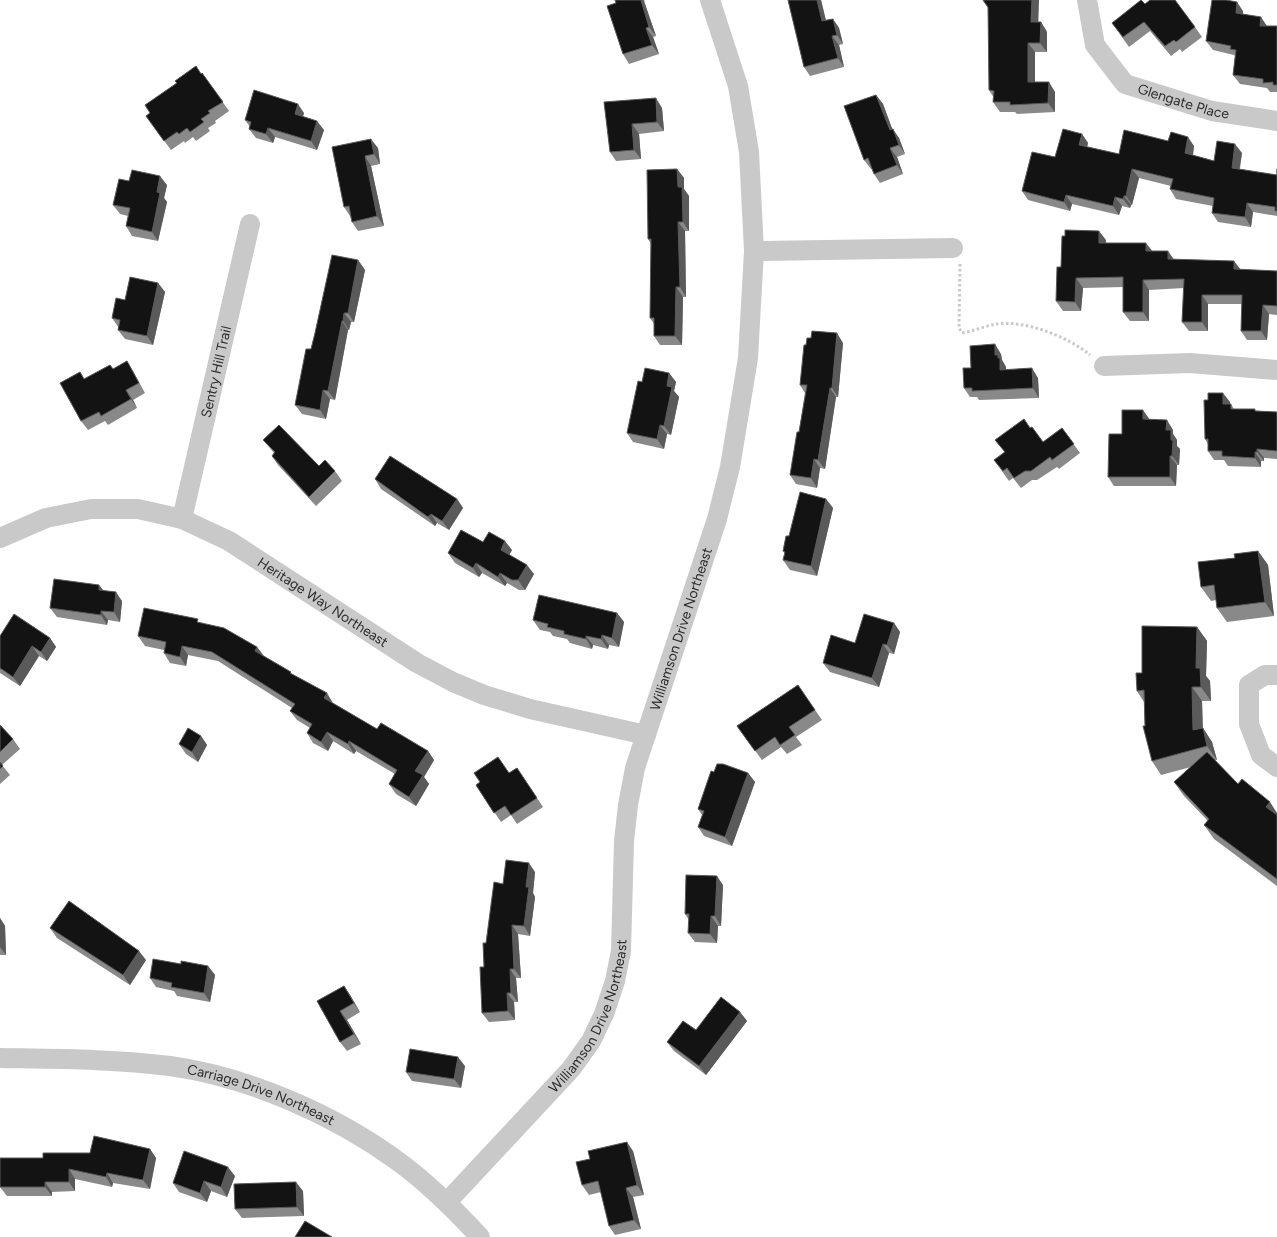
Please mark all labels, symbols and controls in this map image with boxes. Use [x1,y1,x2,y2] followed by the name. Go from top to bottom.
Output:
[1136,80,1231,122] street label: Glengate Place
[197,324,235,419] street label: Sentry Hill Trail
[646,545,716,712] street label: Williamson Drive Northeast
[254,553,391,650] street label: Heritage Way Northeast
[545,939,630,1096] street label: Williamson Drive Northeast
[186,1060,338,1129] street label: Carriage Drive Northeast

